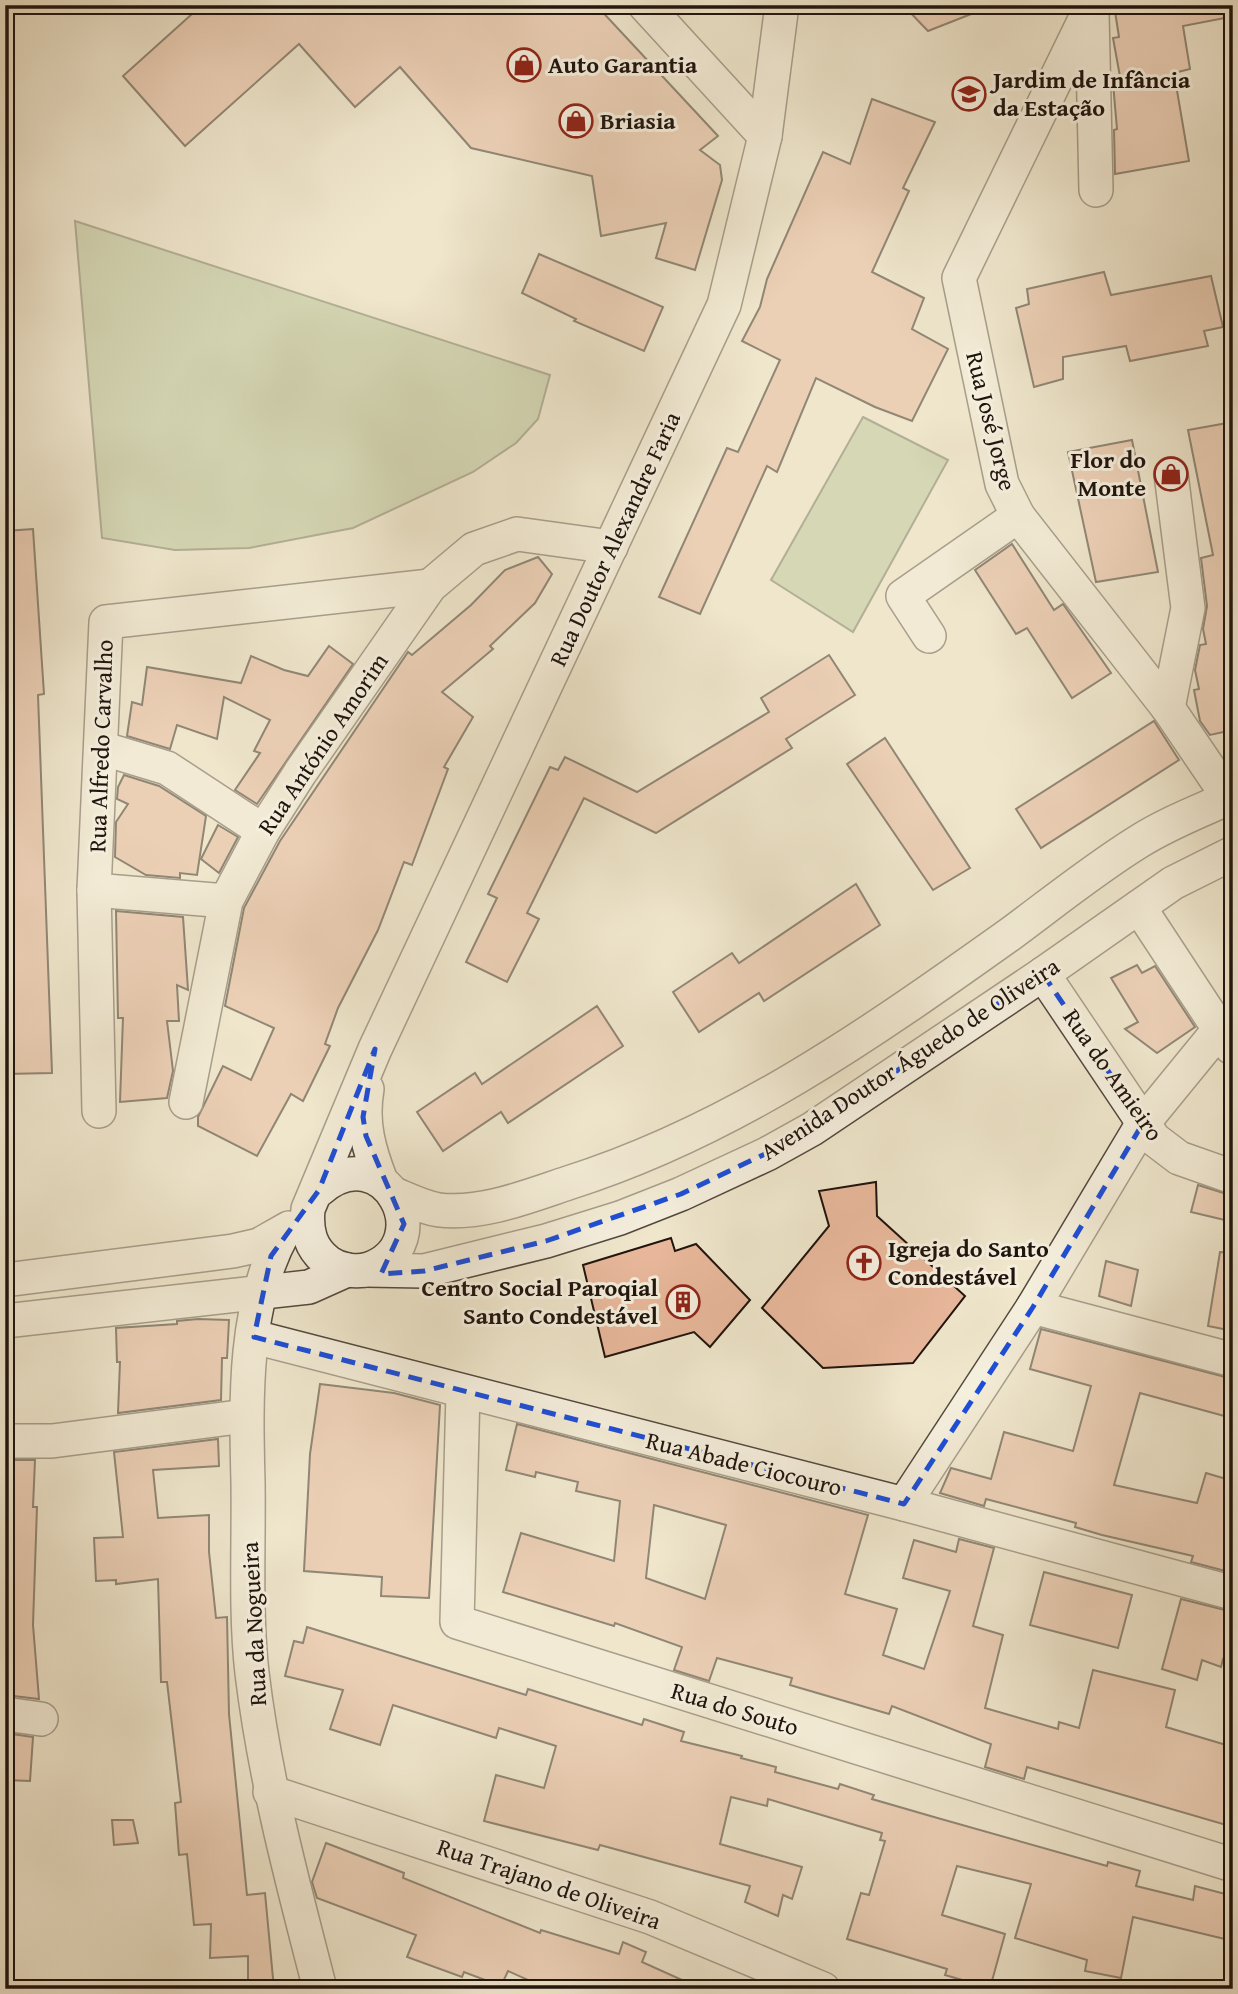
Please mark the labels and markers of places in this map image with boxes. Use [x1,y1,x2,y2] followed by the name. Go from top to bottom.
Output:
[505,46,543,84] shop icon: Auto Garantia
[548,47,698,82] place label: Auto Garantia
[989,62,1191,125] place label: Jardim de Infância da Estação
[950,75,988,113] school or university icon: Jardim de Infância da Estação
[557,102,595,140] shop icon: Briasia
[600,103,676,138] place label: Briasia
[1071,442,1146,505] place label: Flor do Monte
[1152,455,1190,493] shop icon: Flor do Monte
[888,1231,1049,1294] place label: Igreja do Santo Condestável
[845,1244,883,1282] church icon: Igreja do Santo Condestável
[421,1270,659,1333] place label: Centro Social Paroqial Santo Condestável
[664,1283,702,1321] building icon: Centro Social Paroqial Santo Condestável

